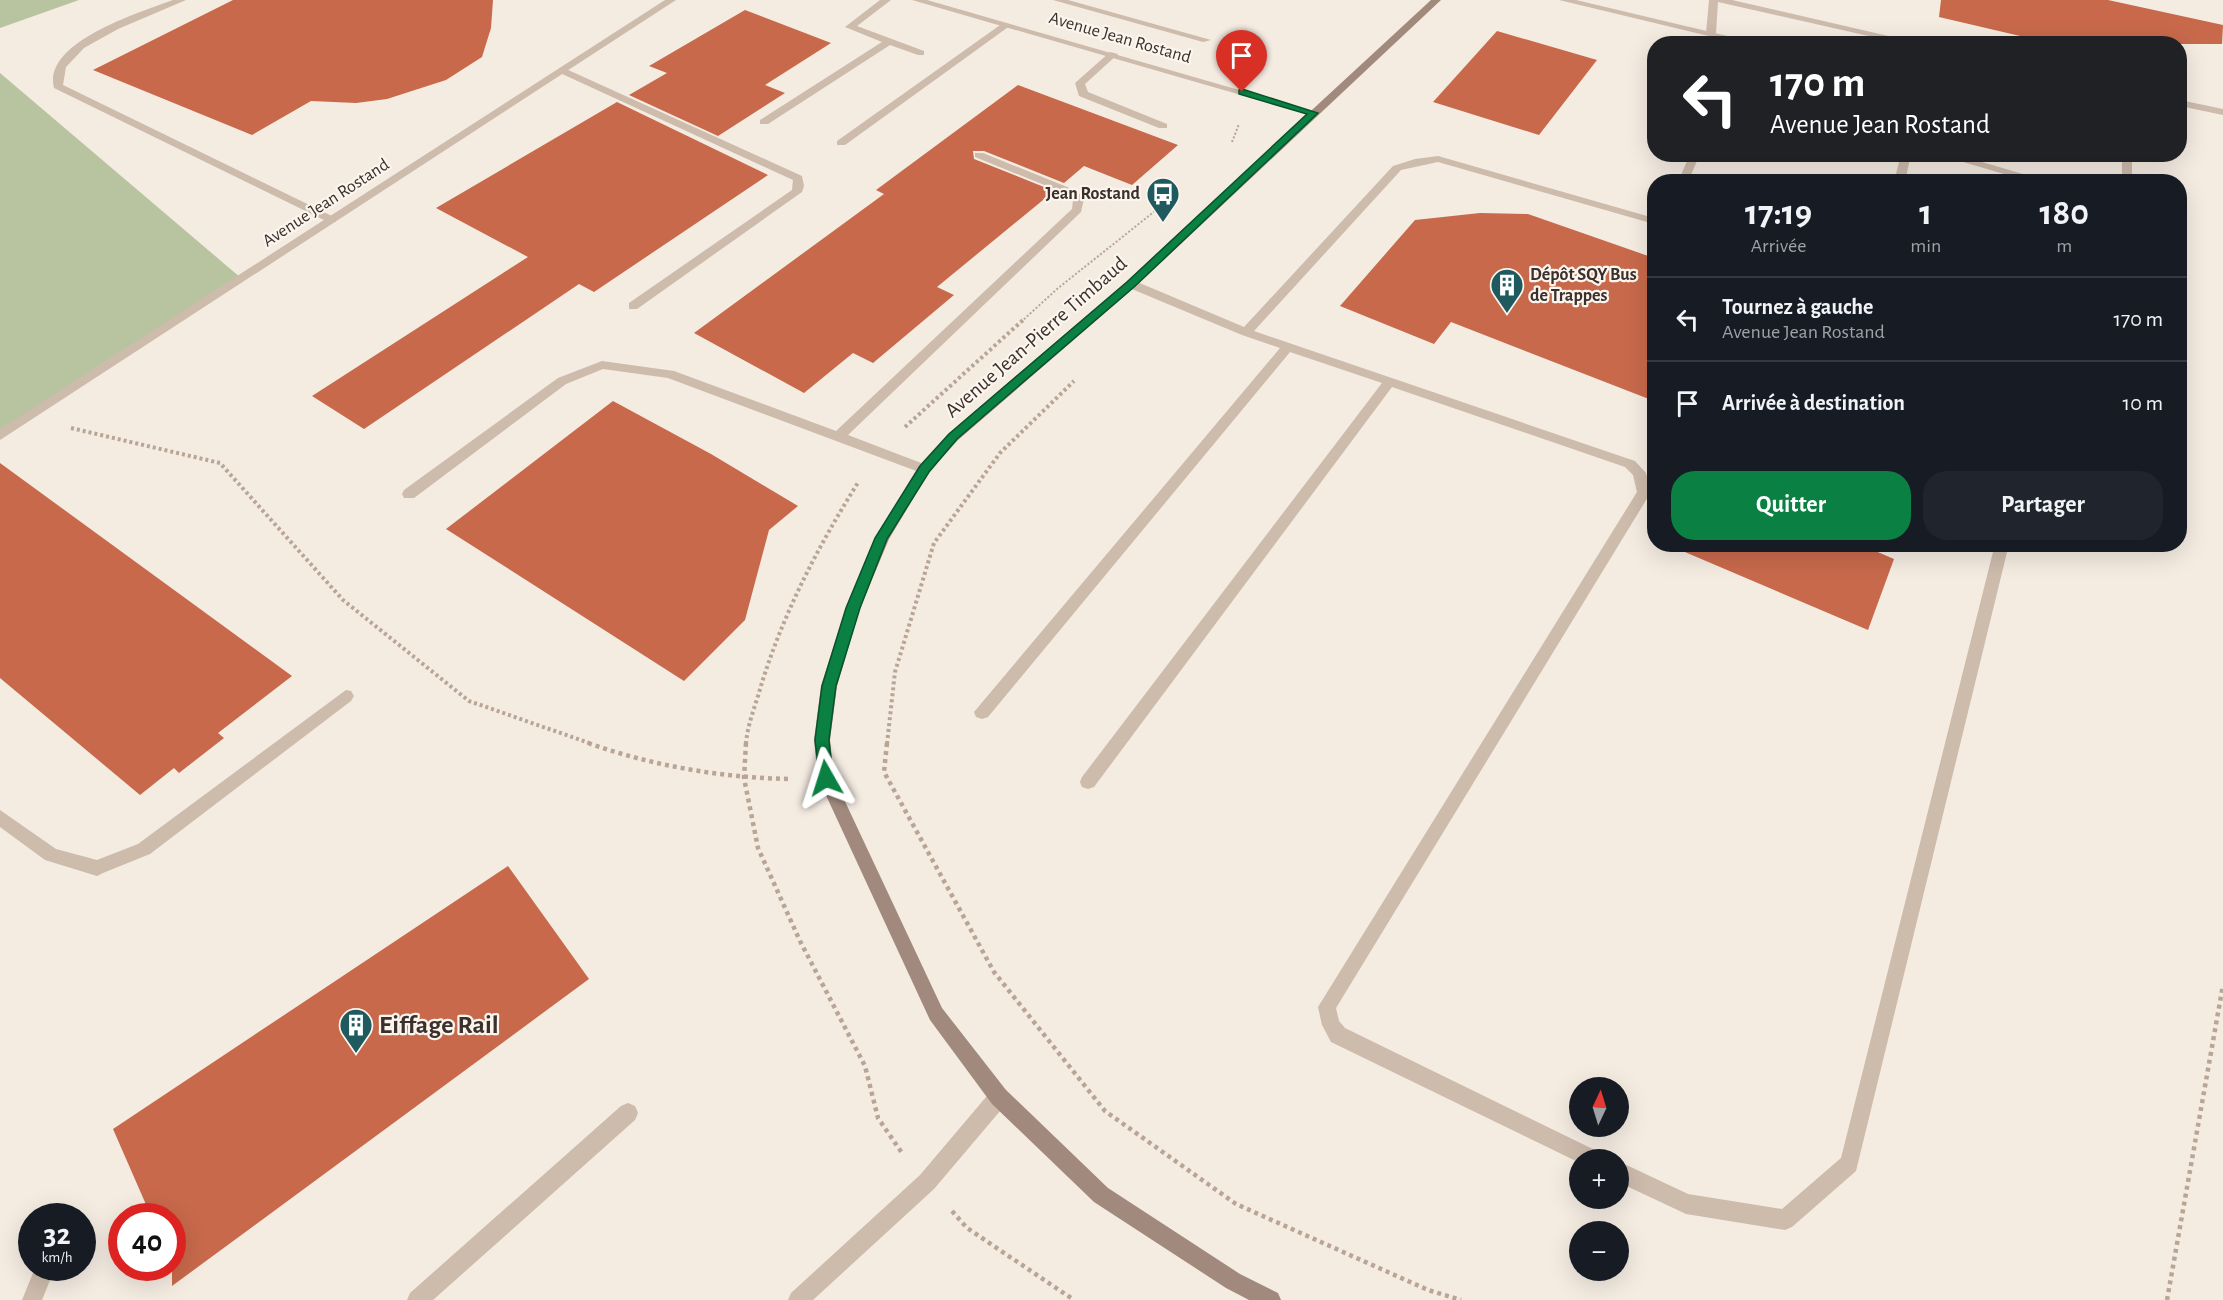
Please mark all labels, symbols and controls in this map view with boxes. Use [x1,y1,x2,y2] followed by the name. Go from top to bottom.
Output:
[1047,9,1193,67] street label: Avenue Jean Rostand
[1216,30,1267,92] pin
[1225,39,1258,72] icon: arrive
[1671,60,1749,138] icon: left
[1770,62,1865,104] text: 170 m
[1770,111,1990,138] text: Avenue Jean Rostand
[260,156,392,250] street label: Avenue Jean Rostand
[1145,176,1181,223] bus stop icon: Jean Rostand
[1046,185,1141,203] place label: Jean Rostand
[1745,195,1812,231] text: 17:19
[1919,195,1932,231] text: 1
[2039,195,2089,231] text: 180
[1751,236,1806,256] text: Arrivée
[1910,236,1941,256] text: min
[2056,236,2072,256] text: m
[941,253,1131,421] street label: Avenue Jean-Pierre Timbaud
[1530,266,1637,305] place label: Dépôt SQY Bus de Trappes
[1489,267,1525,314] building icon: Dépôt SQY Bus de Trappes
[1722,296,1873,318] text: Tournez à gauche
[1671,303,1704,336] icon: left
[2113,308,2163,330] text: 170 m
[1722,322,1885,342] text: Avenue Jean Rostand
[1671,387,1704,420] icon: arrive
[1722,392,1905,414] text: Arrivée à destination
[2123,392,2163,414] text: 10 m
[1671,471,1911,540] button: Quitter
[1923,471,2163,540] button: Partager
[794,746,858,810] position arrow
[338,1007,374,1054] building icon: Eiffage Rail
[379,1012,499,1038] place label: Eiffage Rail
[1569,1077,1629,1137] north arrow
[1569,1077,1629,1281] map controls
[1569,1149,1629,1209] button: +
[108,1203,186,1281] speed limit sign: 40
[43,1220,71,1250] text: 32
[1569,1221,1629,1281] button: −
[42,1250,72,1265] text: km/h

